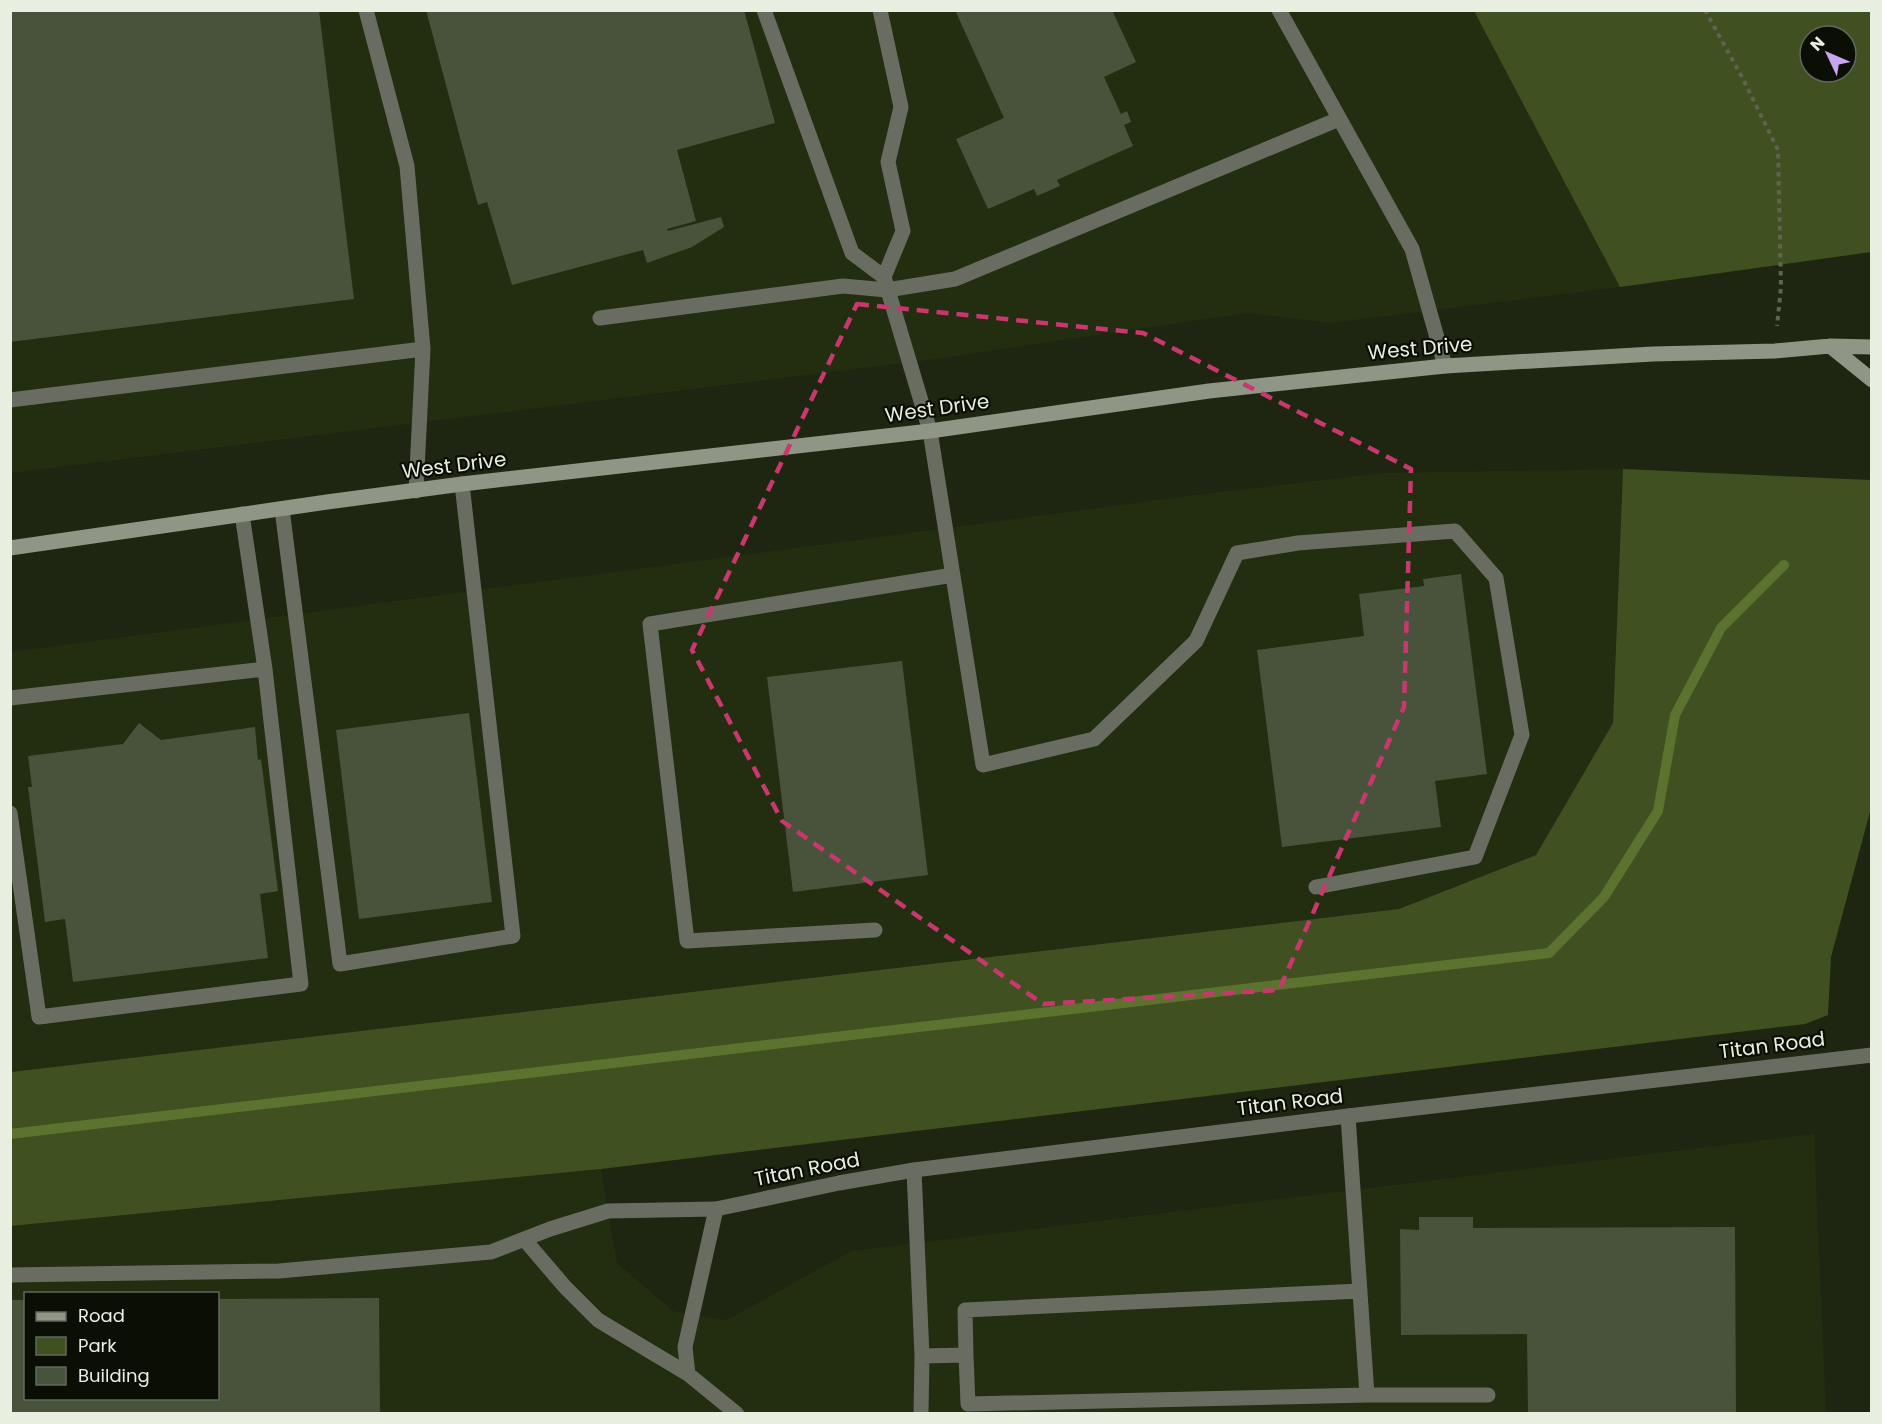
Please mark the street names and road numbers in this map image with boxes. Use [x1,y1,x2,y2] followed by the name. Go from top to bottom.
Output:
[1366,329,1474,367] street label: West Drive
[883,387,991,429] street label: West Drive
[400,445,508,485] street label: West Drive
[1717,1025,1827,1065] street label: Titan Road
[1235,1082,1345,1122] street label: Titan Road
[752,1145,862,1193] street label: Titan Road

